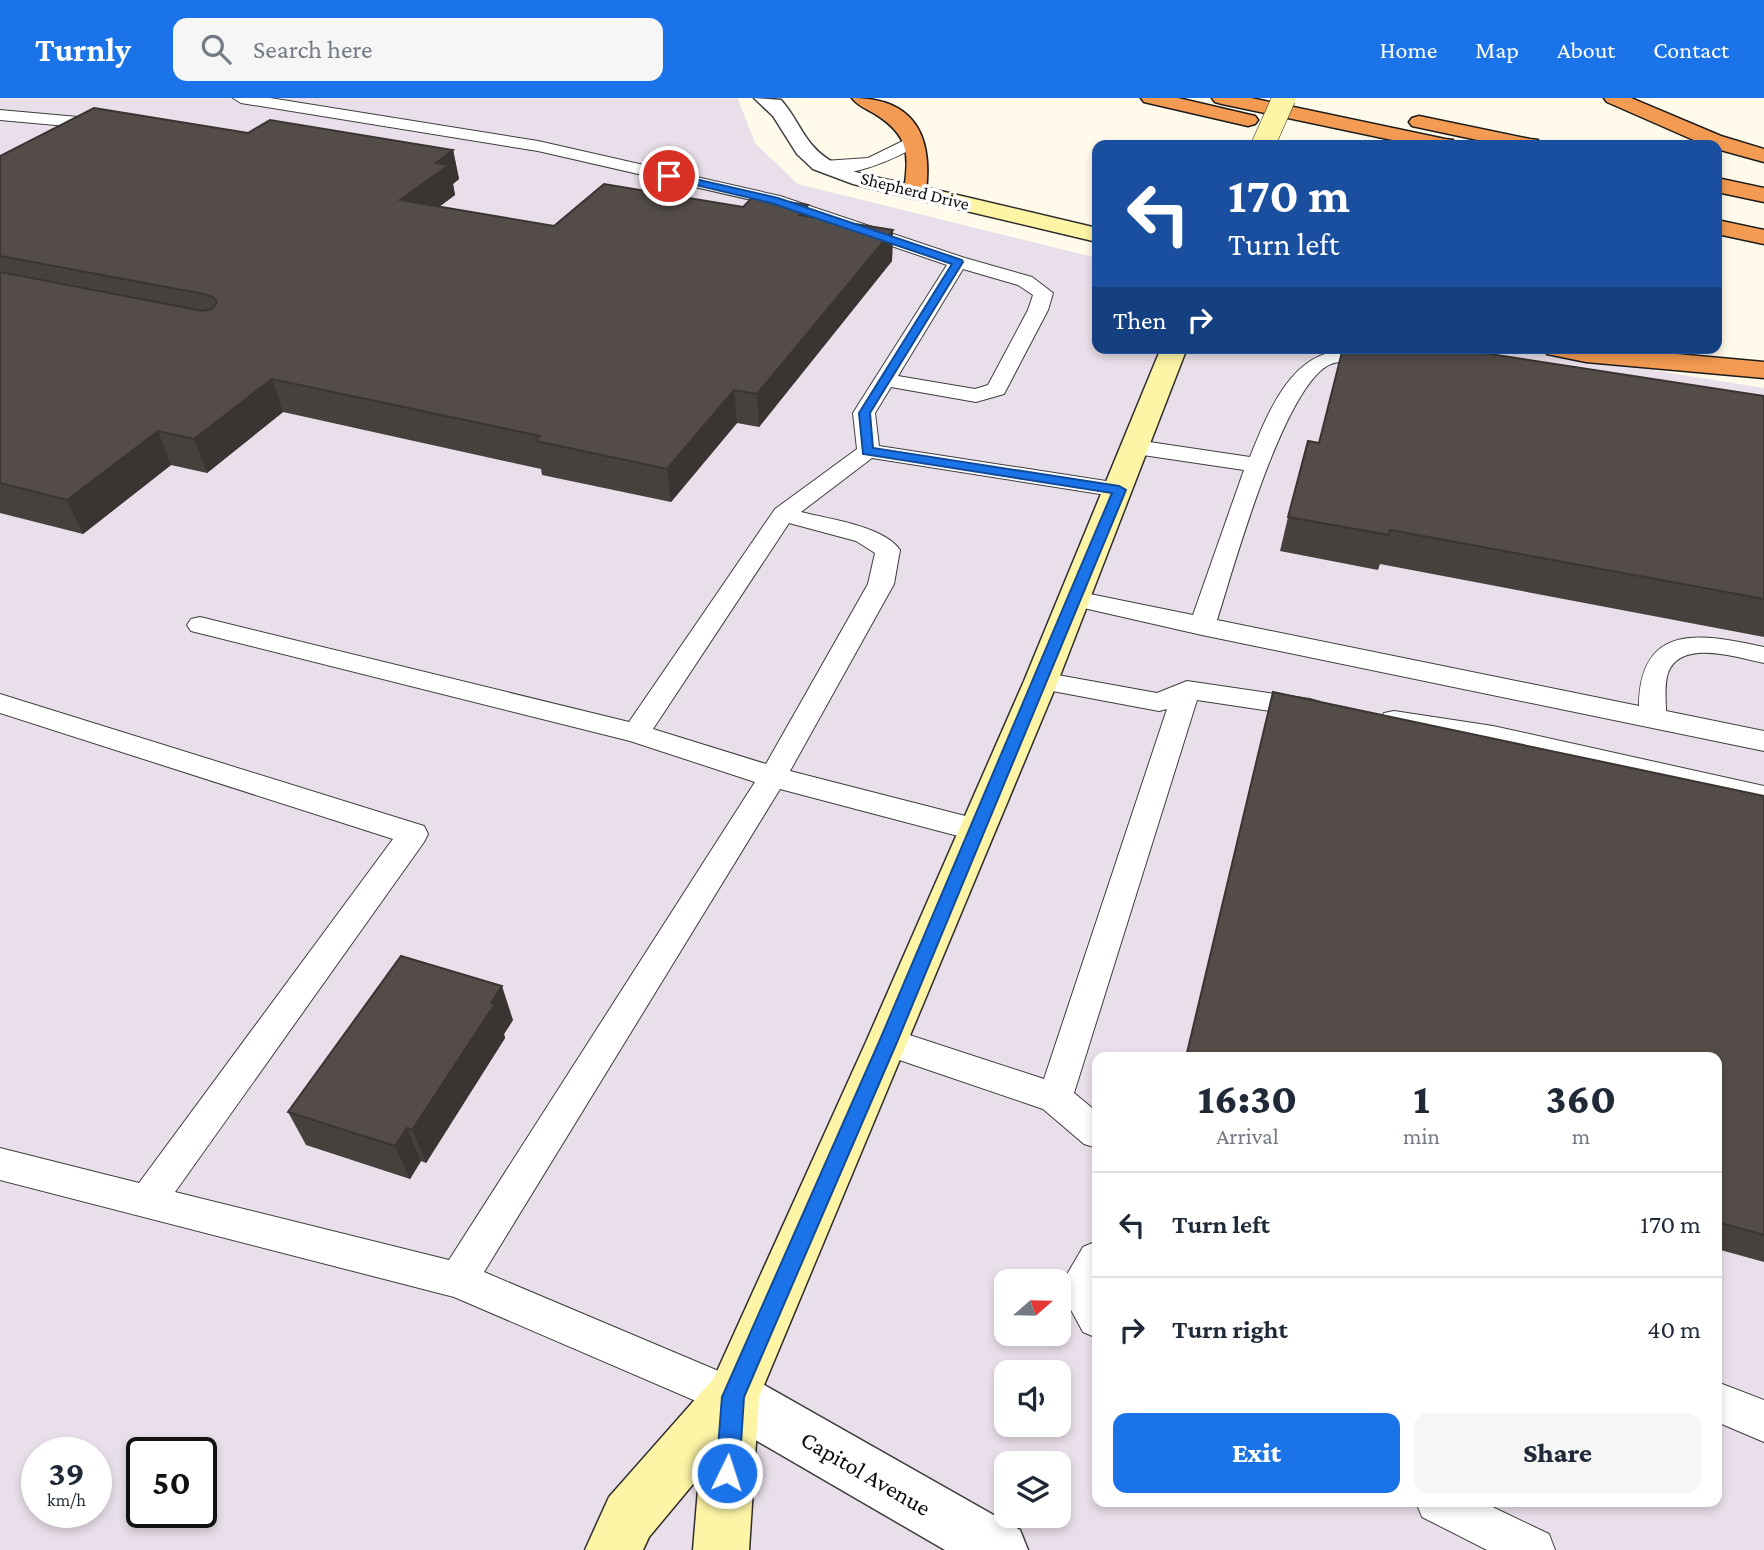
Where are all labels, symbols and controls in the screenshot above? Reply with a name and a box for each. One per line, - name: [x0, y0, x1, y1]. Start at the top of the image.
- search box: [173, 18, 663, 81]
- icon: search: [197, 30, 235, 68]
- text: Turnly: [35, 31, 131, 68]
- text: Search here: [253, 35, 372, 64]
- text: Home: [1380, 36, 1437, 63]
- text: Map: [1475, 36, 1519, 63]
- text: About: [1557, 36, 1615, 63]
- text: Contact: [1653, 36, 1729, 63]
- pin: [639, 146, 699, 206]
- icon: arrive: [650, 157, 688, 195]
- street label: Shepherd Drive: [859, 168, 971, 214]
- icon: left: [1113, 168, 1204, 259]
- text: 170 m: [1228, 168, 1350, 223]
- text: Turn left: [1228, 226, 1339, 262]
- icon: right: [1181, 301, 1219, 339]
- text: Then: [1113, 306, 1167, 335]
- text: 16:30: [1198, 1075, 1297, 1122]
- text: 1: [1413, 1075, 1430, 1122]
- text: 360: [1546, 1075, 1616, 1122]
- text: Arrival: [1216, 1123, 1279, 1149]
- text: min: [1403, 1123, 1440, 1149]
- text: m: [1572, 1123, 1590, 1149]
- icon: left: [1113, 1206, 1151, 1244]
- text: Turn left: [1172, 1210, 1270, 1239]
- text: 170 m: [1640, 1210, 1701, 1239]
- north arrow: [994, 1269, 1071, 1346]
- map controls: [994, 1269, 1071, 1528]
- icon: right: [1113, 1311, 1151, 1349]
- text: Turn right: [1172, 1315, 1288, 1344]
- text: 40 m: [1647, 1315, 1701, 1344]
- button: sound: [994, 1360, 1071, 1437]
- button: Exit: [1113, 1413, 1400, 1493]
- button: Share: [1414, 1413, 1701, 1493]
- street label: Capitol Avenue: [796, 1425, 936, 1521]
- position arrow: [690, 1436, 764, 1510]
- speed limit sign: 50: [126, 1437, 217, 1528]
- button: layers: [994, 1451, 1071, 1528]
- text: 39: [48, 1454, 85, 1493]
- text: km/h: [47, 1490, 86, 1510]

